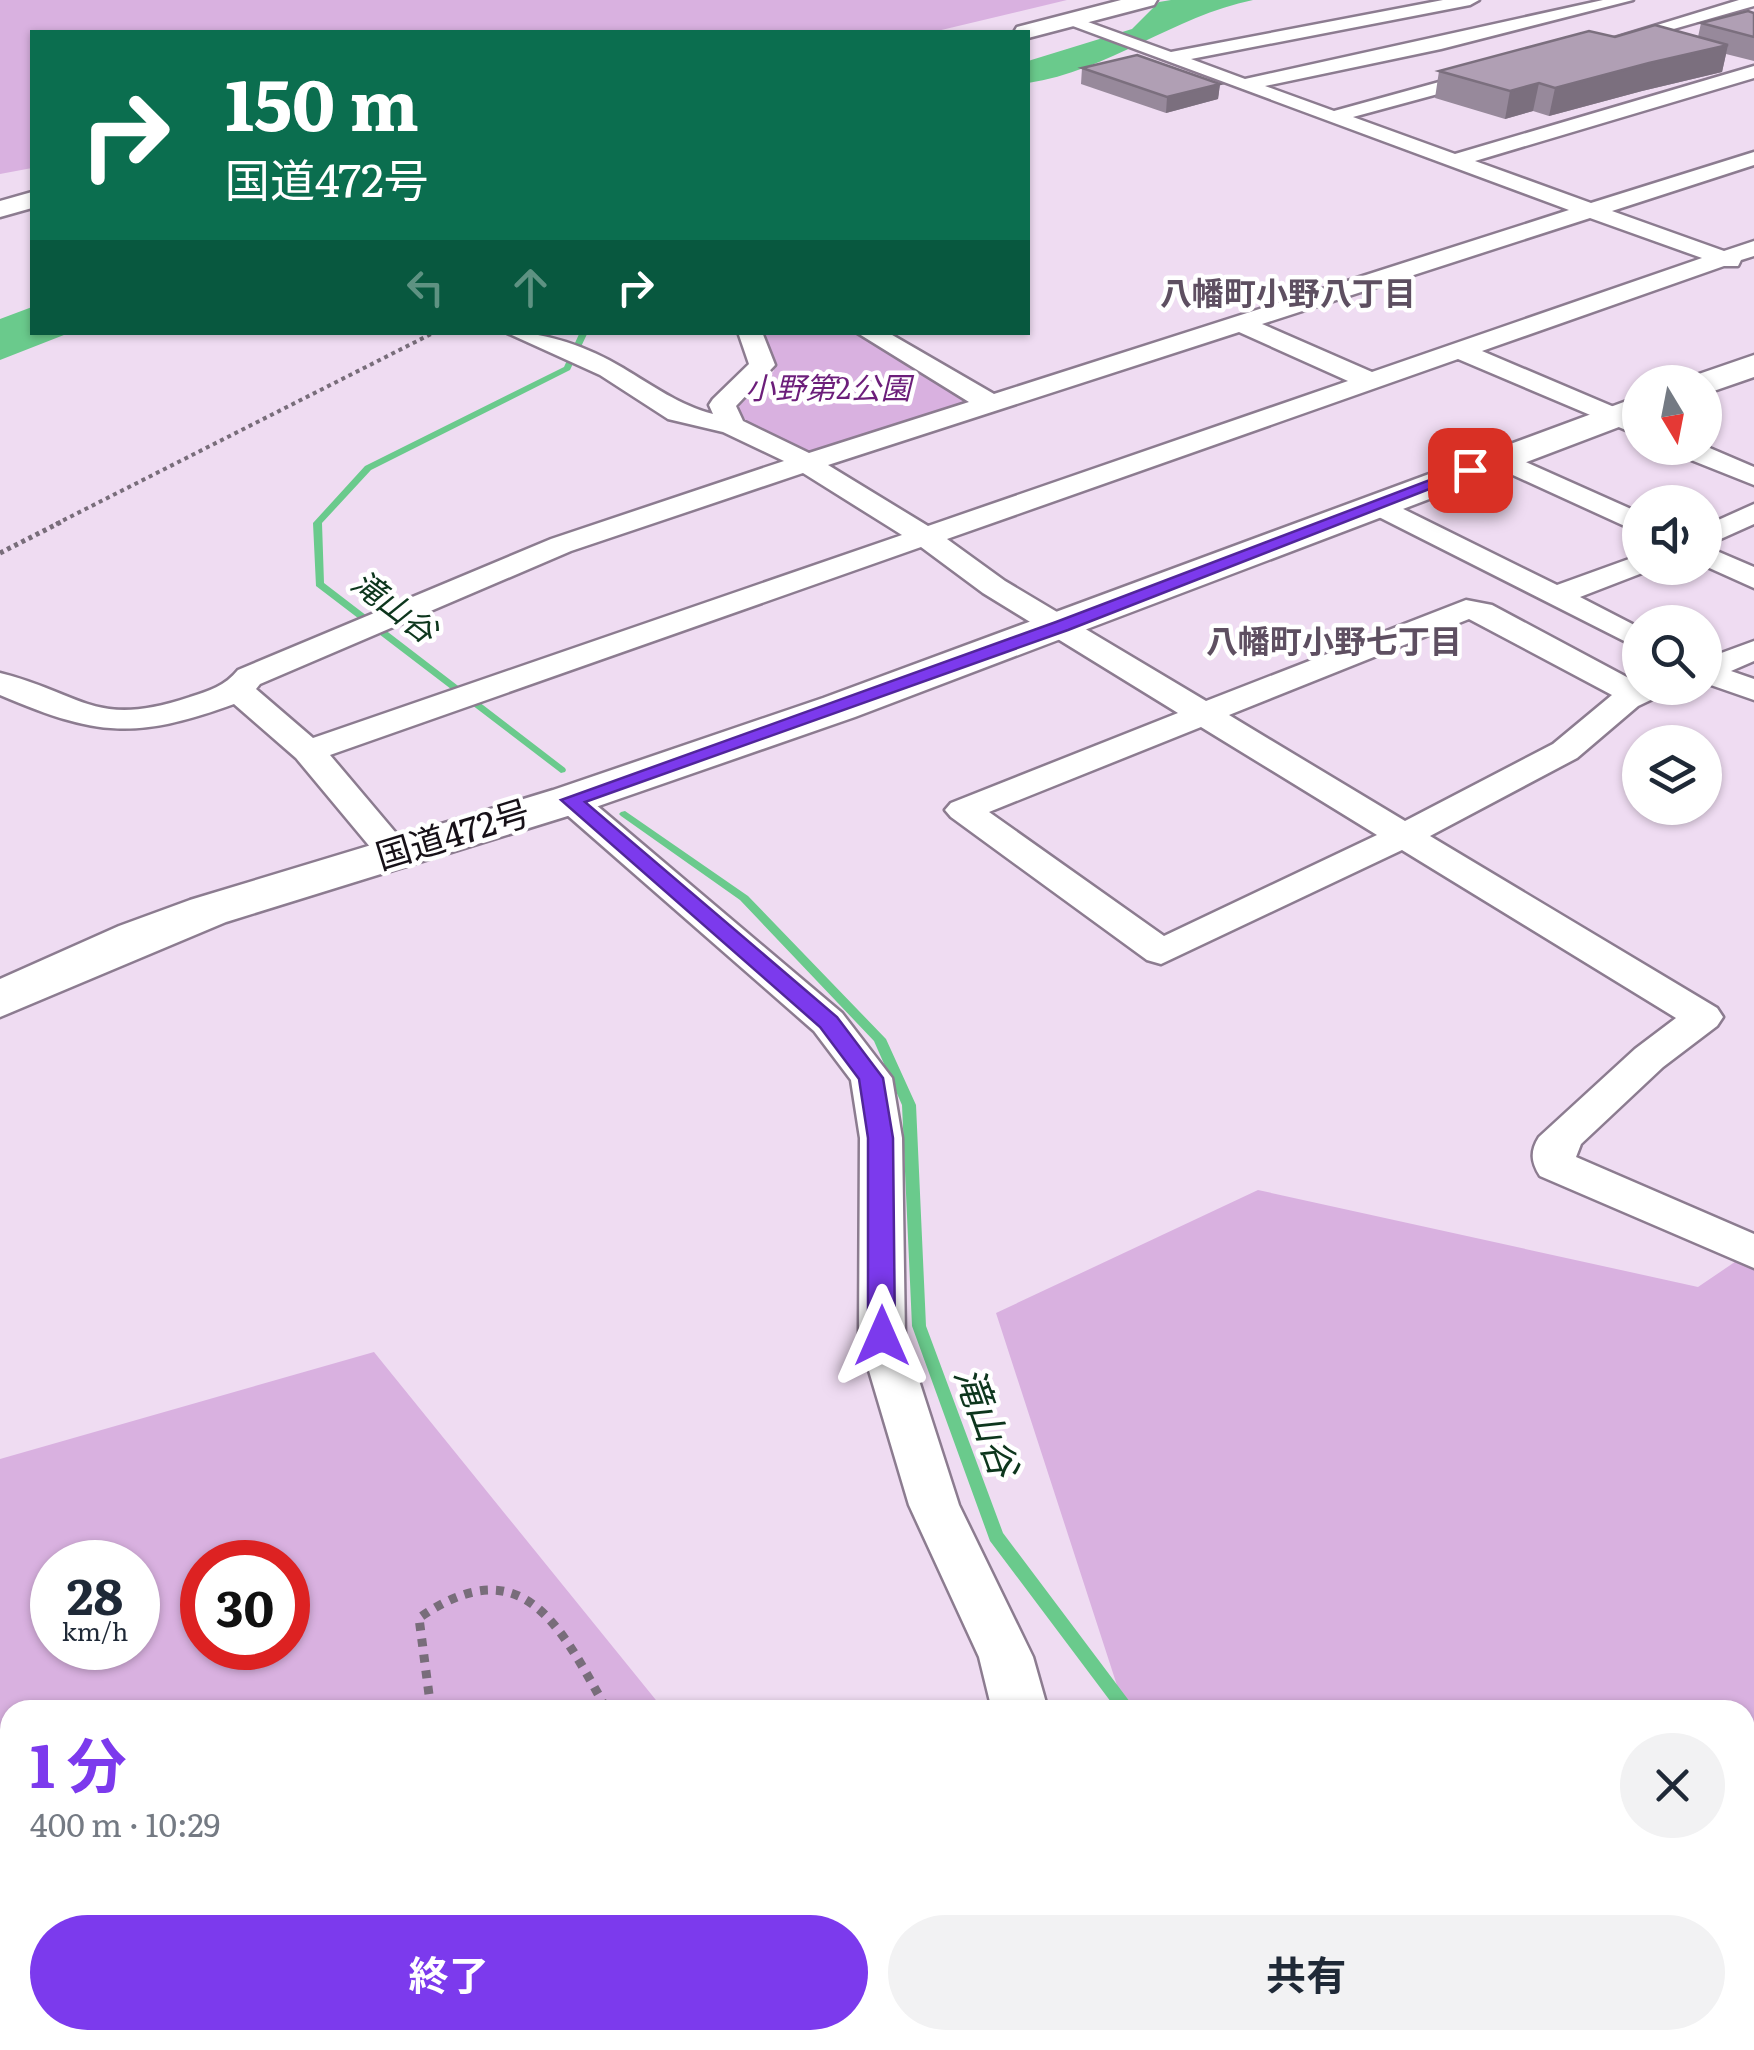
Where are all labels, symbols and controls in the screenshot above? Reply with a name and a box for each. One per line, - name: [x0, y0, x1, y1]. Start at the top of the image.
- text: 150 m: [225, 49, 419, 153]
- icon: right: [60, 70, 190, 200]
- text: 国道472号: [225, 144, 429, 211]
- icon: left: [398, 260, 453, 315]
- icon: ahead: [503, 260, 558, 315]
- icon: right: [608, 260, 663, 315]
- district label: 八幡町小野八丁目: [1160, 267, 1416, 315]
- park label: 小野第2公園: [745, 364, 915, 408]
- north arrow: [1622, 365, 1722, 465]
- map controls: [1622, 365, 1722, 825]
- pin: [1428, 428, 1513, 513]
- icon: arrive: [1443, 443, 1498, 498]
- button: sound: [1622, 485, 1722, 585]
- water label: 滝山谷: [343, 557, 451, 654]
- button: search: [1622, 605, 1722, 705]
- district label: 八幡町小野七丁目: [1206, 615, 1462, 663]
- button: layers: [1622, 725, 1722, 825]
- street label: 国道472号: [369, 784, 536, 880]
- position arrow: [830, 1284, 934, 1388]
- water label: 滝山谷: [943, 1357, 1037, 1487]
- speed limit sign: 30: [180, 1540, 310, 1670]
- text: 28: [67, 1556, 123, 1630]
- text: km/h: [62, 1612, 128, 1649]
- text: 1 分: [30, 1717, 127, 1806]
- button: close: [1620, 1733, 1725, 1838]
- text: 400 m · 10:29: [30, 1799, 220, 1847]
- button: 終了: [30, 1915, 868, 2030]
- button: 共有: [888, 1915, 1725, 2030]

